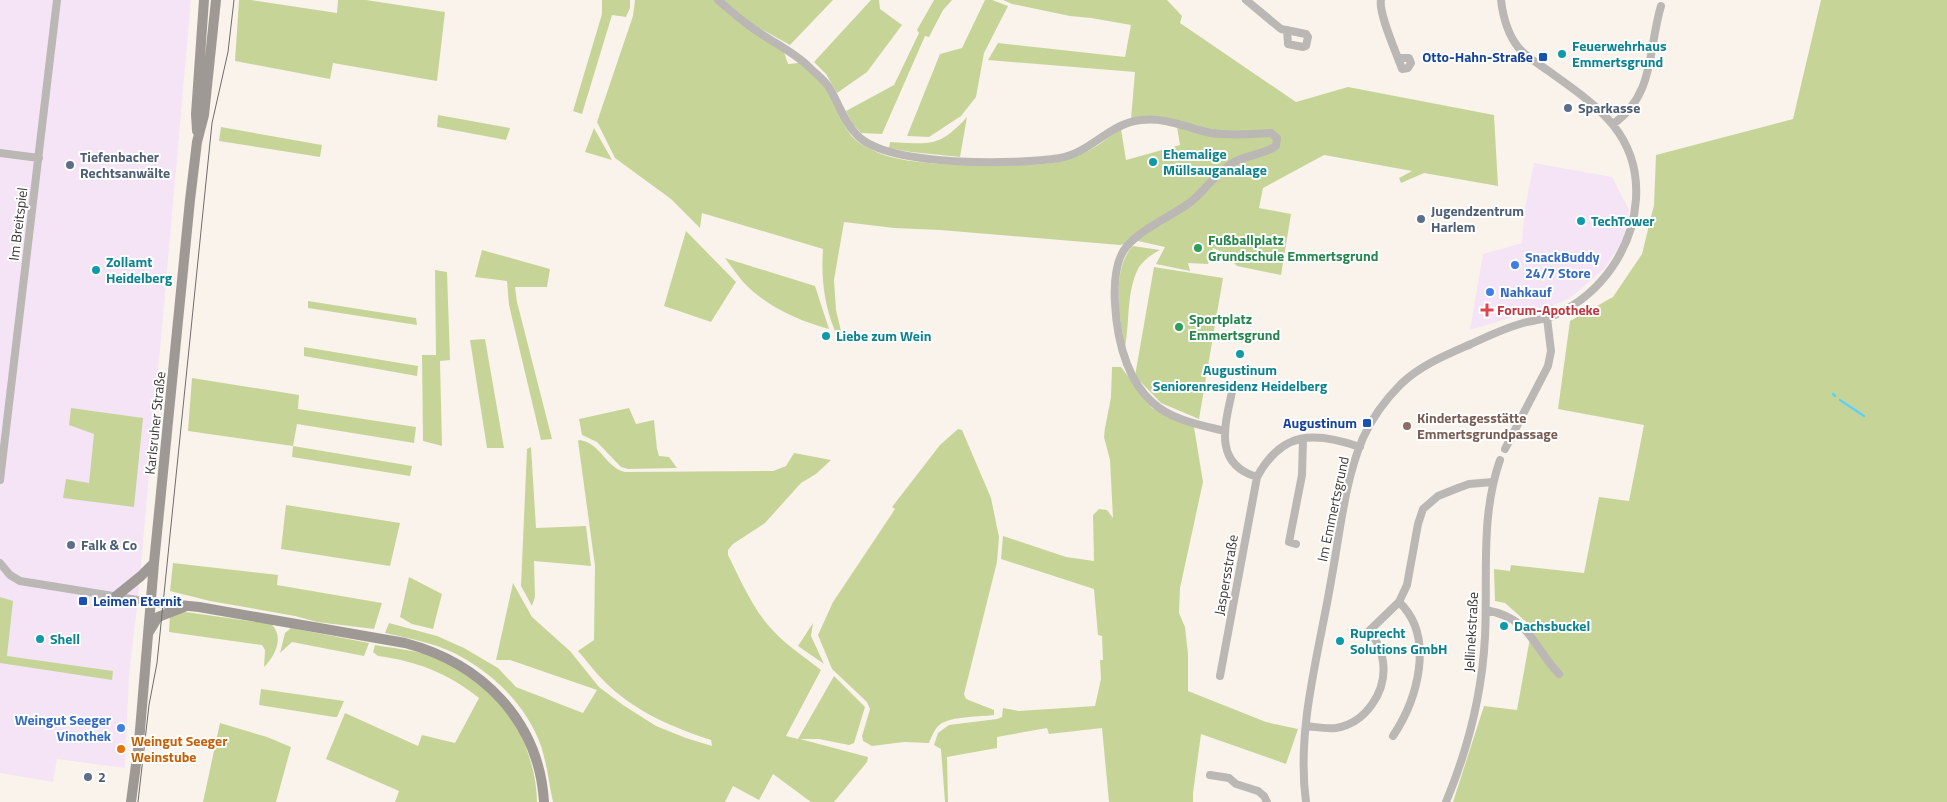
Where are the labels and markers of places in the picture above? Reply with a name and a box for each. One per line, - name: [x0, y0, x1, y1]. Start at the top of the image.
- place label: Feuerwehrhaus Emmertsgrund: [1572, 35, 1667, 72]
- place label: Otto-Hahn-Straße: [1422, 46, 1533, 67]
- marker: Feuerwehrhaus Emmertsgrund: [1556, 48, 1568, 60]
- marker: Otto-Hahn-Straße: [1537, 51, 1549, 63]
- place label: Sparkasse: [1578, 97, 1640, 118]
- marker: Sparkasse: [1562, 102, 1574, 114]
- place label: Ehemalige Müllsauganalage: [1163, 143, 1267, 180]
- place label: Tiefenbacher Rechtsanwälte: [80, 146, 170, 183]
- marker: Ehemalige Müllsauganalage: [1147, 156, 1159, 168]
- marker: Tiefenbacher Rechtsanwälte: [64, 159, 76, 171]
- place label: Jugendzentrum Harlem: [1431, 200, 1524, 237]
- place label: TechTower: [1591, 210, 1655, 231]
- marker: Jugendzentrum Harlem: [1415, 213, 1427, 225]
- marker: TechTower: [1575, 215, 1587, 227]
- place label: Fußballplatz Grundschule Emmertsgrund: [1208, 229, 1378, 266]
- marker: Fußballplatz Grundschule Emmertsgrund: [1192, 242, 1204, 254]
- place label: SnackBuddy 24/7 Store: [1525, 246, 1600, 283]
- place label: Zollamt Heidelberg: [106, 251, 173, 288]
- marker: SnackBuddy 24/7 Store: [1509, 259, 1521, 271]
- marker: Zollamt Heidelberg: [90, 264, 102, 276]
- place label: Nahkauf: [1500, 281, 1552, 302]
- marker: Nahkauf: [1484, 286, 1496, 298]
- place label: Forum-Apotheke: [1497, 299, 1600, 320]
- marker: Forum-Apotheke: [1481, 304, 1493, 316]
- place label: Sportplatz Emmertsgrund: [1189, 308, 1280, 345]
- marker: Sportplatz Emmertsgrund: [1173, 321, 1185, 333]
- place label: Liebe zum Wein: [836, 325, 931, 346]
- marker: Liebe zum Wein: [820, 330, 832, 342]
- marker: Augustinum Seniorenresidenz Heidelberg: [1234, 348, 1246, 360]
- place label: Augustinum Seniorenresidenz Heidelberg: [1153, 359, 1328, 396]
- place label: Kindertagesstätte Emmertsgrundpassage: [1417, 407, 1558, 444]
- place label: Augustinum: [1283, 412, 1357, 433]
- marker: Augustinum: [1361, 417, 1373, 429]
- marker: Kindertagesstätte Emmertsgrundpassage: [1401, 420, 1413, 432]
- place label: Falk & Co: [81, 534, 137, 555]
- marker: Falk & Co: [65, 539, 77, 551]
- place label: Leimen Eternit: [93, 590, 182, 611]
- marker: Leimen Eternit: [77, 595, 89, 607]
- place label: Dachsbuckel: [1514, 615, 1590, 636]
- marker: Dachsbuckel: [1498, 620, 1510, 632]
- place label: Ruprecht Solutions GmbH: [1350, 622, 1448, 659]
- place label: Shell: [50, 628, 80, 649]
- marker: Shell: [34, 633, 46, 645]
- marker: Ruprecht Solutions GmbH: [1334, 635, 1346, 647]
- place label: Weingut Seeger Vinothek: [15, 709, 112, 746]
- marker: Weingut Seeger Vinothek: [115, 722, 127, 734]
- place label: Weingut Seeger Weinstube: [131, 730, 227, 767]
- marker: Weingut Seeger Weinstube: [115, 743, 127, 755]
- place label: 2: [98, 766, 106, 787]
- marker: 2: [82, 771, 94, 783]

